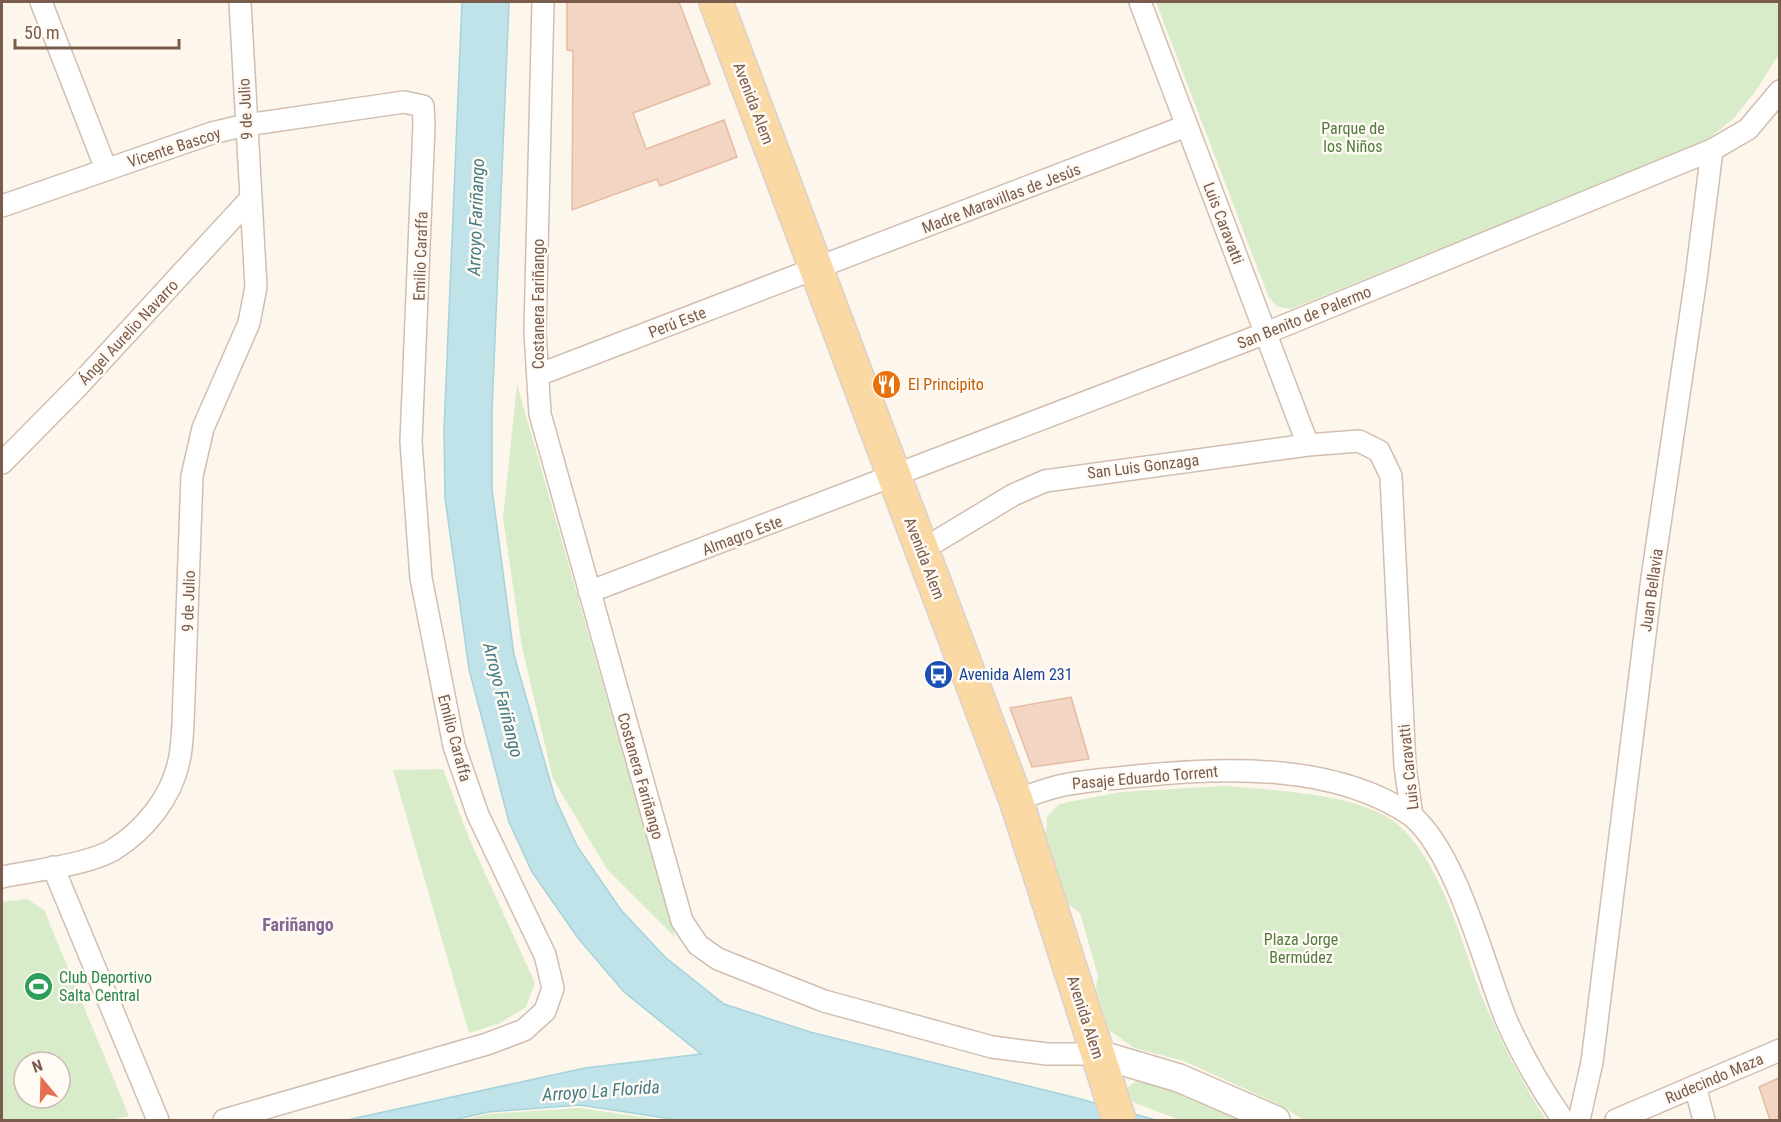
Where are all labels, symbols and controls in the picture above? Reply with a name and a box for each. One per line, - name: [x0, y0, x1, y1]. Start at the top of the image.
- scale bar: [15, 12, 178, 50]
- text: 50 m: [24, 22, 59, 43]
- street label: Avenida Alem: [729, 60, 778, 147]
- street label: 9 de Julio: [234, 78, 257, 140]
- park label: Parque de los Niños: [1321, 119, 1385, 156]
- street label: Vicente Bascoy: [125, 123, 223, 171]
- water label: Arroyo Fariñango: [463, 158, 488, 277]
- street label: Madre Maravillas de Jesús: [919, 159, 1083, 238]
- street label: Luis Caravatti: [1199, 180, 1248, 267]
- street label: Emilio Caraffa: [409, 211, 432, 301]
- street label: Costanera Fariñango: [529, 239, 548, 369]
- street label: Ángel Aurelio Navarro: [75, 276, 182, 389]
- street label: San Benito de Palermo: [1234, 282, 1374, 353]
- street label: Perú Este: [646, 303, 709, 342]
- restaurant icon: El Principito: [871, 368, 903, 400]
- place label: El Principito: [908, 375, 984, 394]
- street label: San Luis Gonzaga: [1086, 450, 1200, 483]
- street label: Almagro Este: [699, 511, 785, 559]
- street label: Avenida Alem: [900, 515, 949, 602]
- street label: Juan Bellavia: [1636, 547, 1667, 633]
- street label: 9 de Julio: [178, 570, 199, 632]
- water label: Arroyo Fariñango: [479, 639, 528, 759]
- bus stop icon: Avenida Alem 231: [922, 658, 954, 690]
- place label: Avenida Alem 231: [959, 665, 1073, 684]
- street label: Emilio Caraffa: [434, 692, 475, 784]
- street label: Costanera Fariñango: [613, 711, 668, 842]
- street label: Luis Caravatti: [1395, 723, 1422, 811]
- street label: Pasaje Eduardo Torrent: [1071, 762, 1219, 793]
- district label: Fariñango: [262, 914, 334, 935]
- park label: Plaza Jorge Bermúdez: [1264, 930, 1338, 967]
- place label: Club Deportivo Salta Central: [59, 968, 152, 1005]
- sports icon: Club Deportivo Salta Central: [22, 970, 54, 1002]
- street label: Avenida Alem: [1063, 973, 1108, 1061]
- street label: Rudecindo Maza: [1662, 1049, 1766, 1108]
- north arrow: [12, 1050, 72, 1110]
- text: N: [30, 1056, 45, 1077]
- water label: Arroyo La Florida: [541, 1076, 660, 1105]

